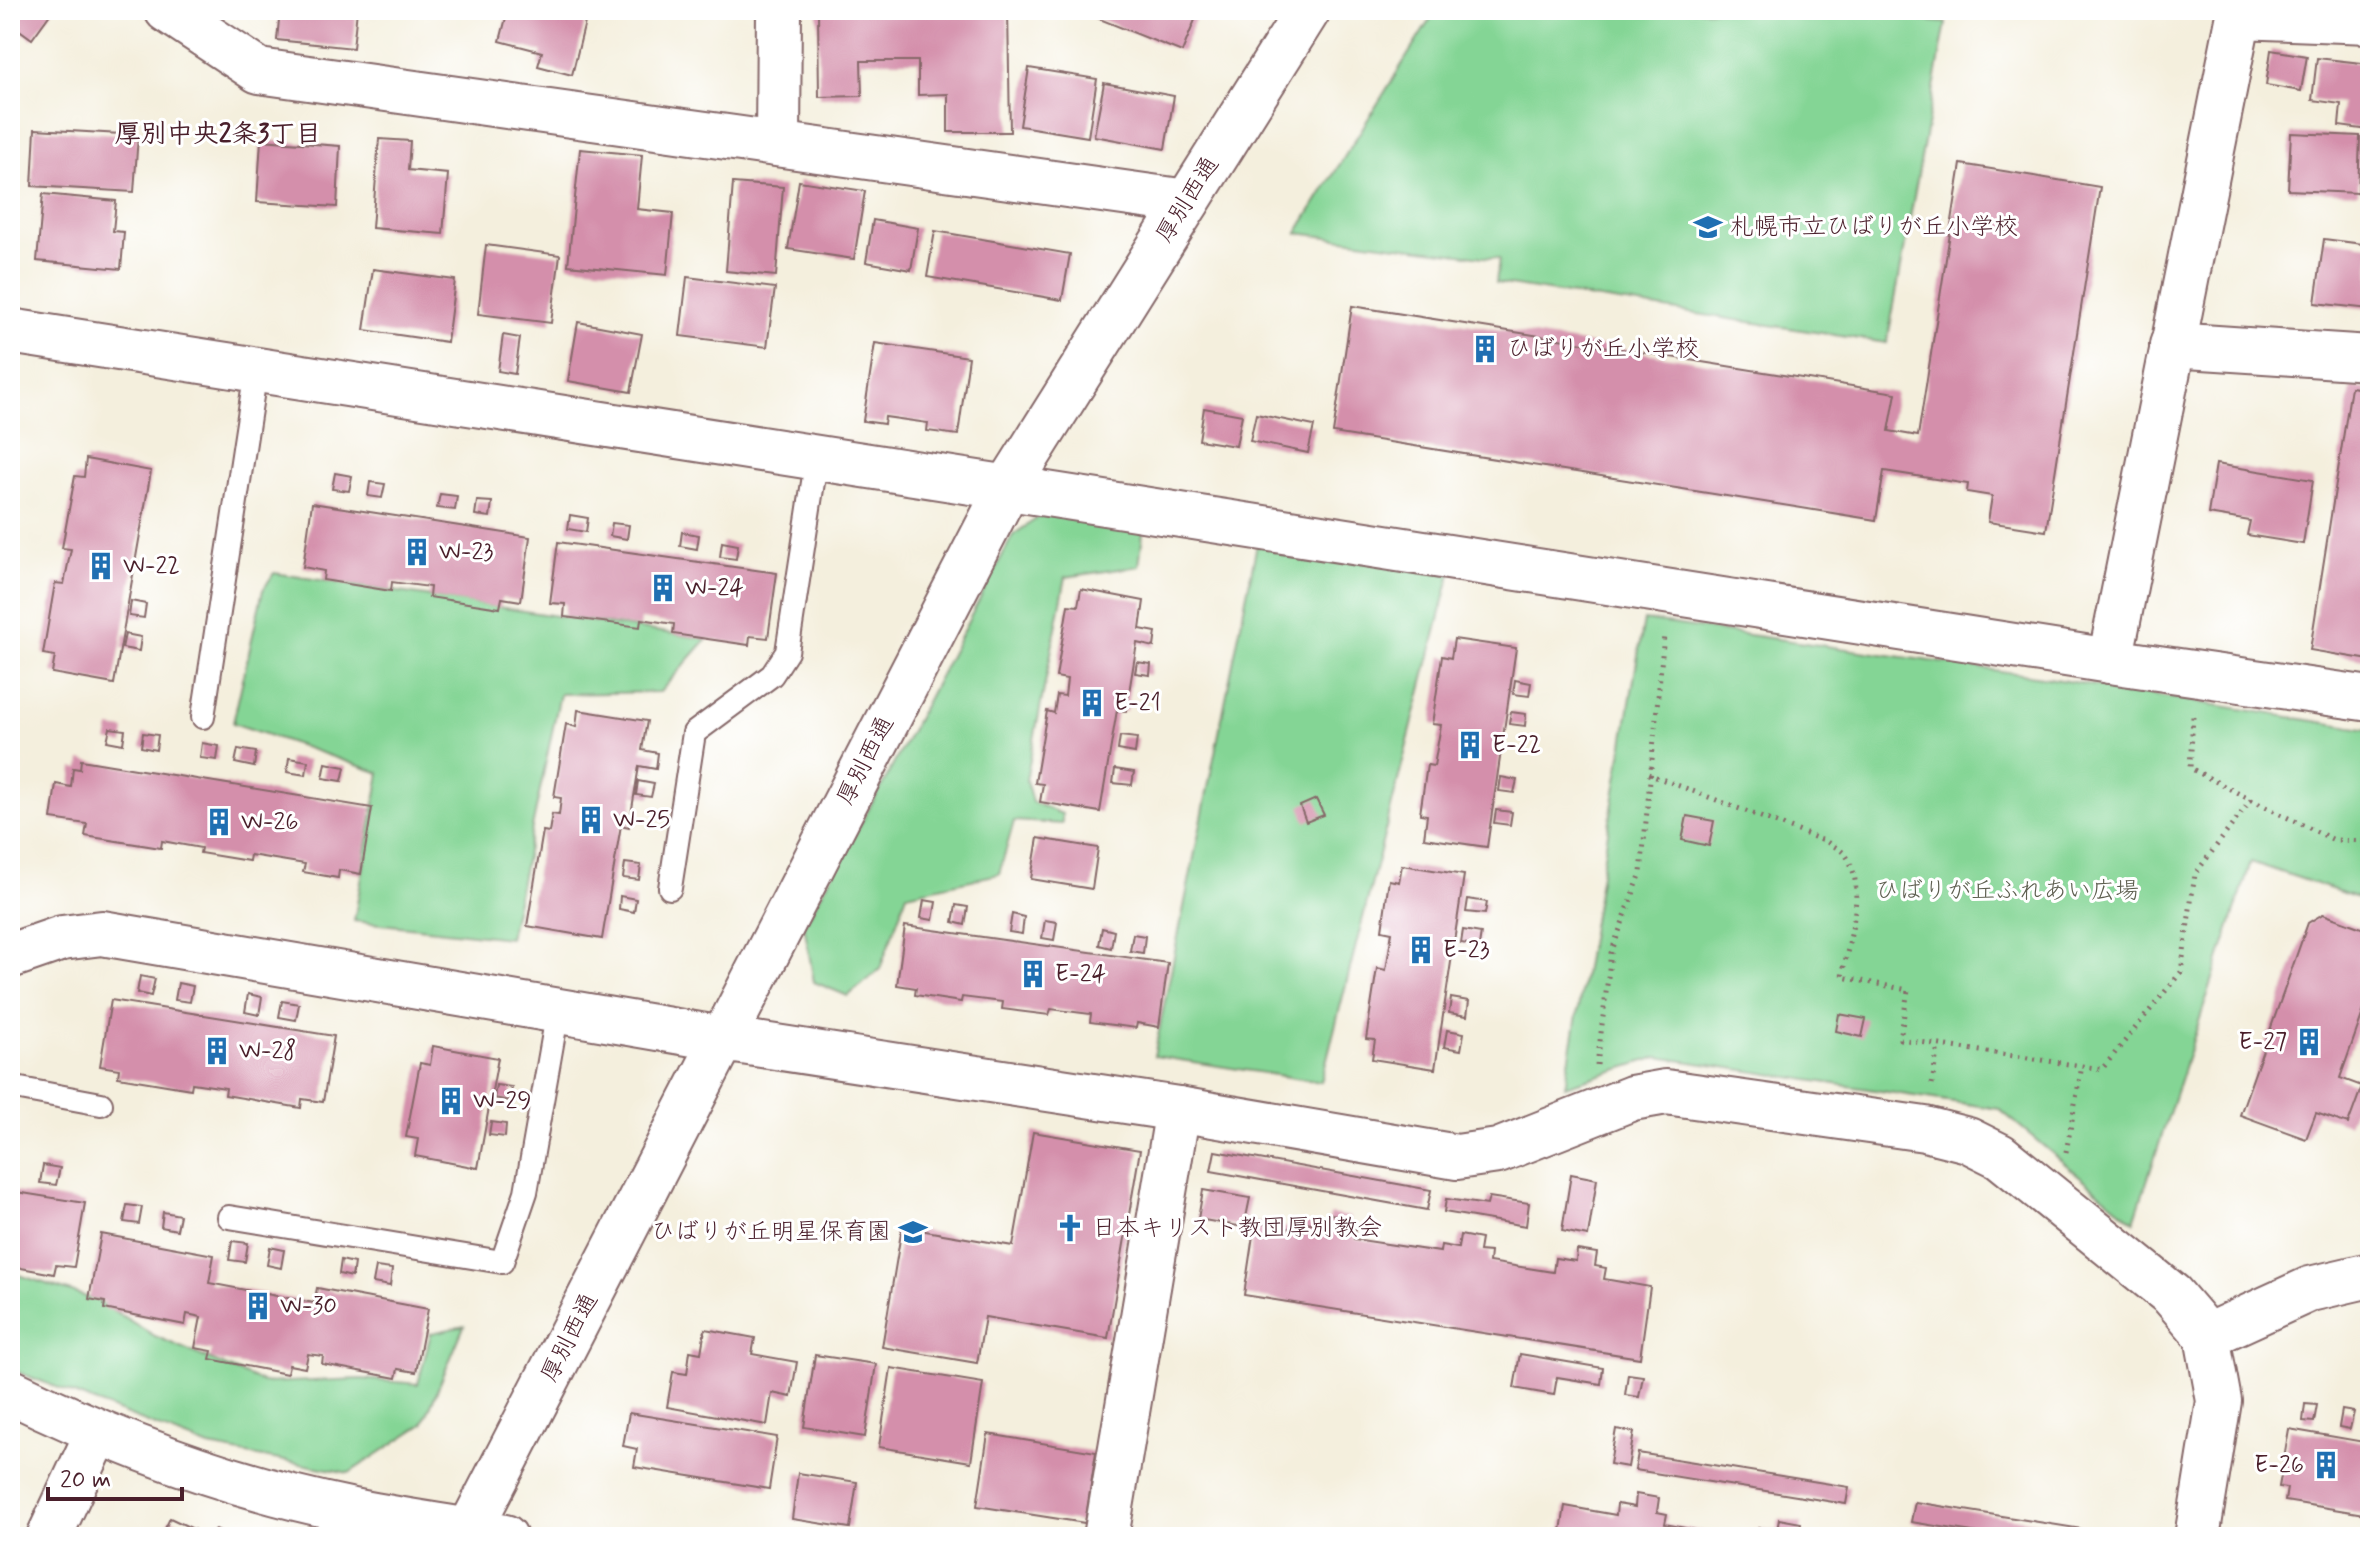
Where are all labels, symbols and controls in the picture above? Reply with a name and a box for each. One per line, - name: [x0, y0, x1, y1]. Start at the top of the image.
- district label: 厚別中央2条3丁目: [115, 118, 321, 152]
- street label: 厚別西通: [1149, 151, 1227, 249]
- school or university icon: 札幌市立ひばりが丘小学校: [1693, 212, 1723, 242]
- place label: 札幌市立ひばりが丘小学校: [1730, 212, 2018, 243]
- building icon: ひばりが丘小学校: [1470, 334, 1500, 364]
- place label: ひばりが丘小学校: [1507, 334, 1699, 365]
- building icon: W-23: [402, 537, 432, 567]
- place label: W-23: [439, 537, 493, 568]
- building icon: W-22: [86, 551, 116, 581]
- place label: W-22: [123, 551, 180, 582]
- building icon: W-24: [648, 573, 678, 603]
- place label: W-24: [685, 573, 744, 604]
- building icon: E-21: [1077, 688, 1107, 718]
- place label: E-21: [1114, 688, 1161, 719]
- street label: 厚別西通: [830, 711, 902, 811]
- building icon: E-22: [1455, 730, 1485, 760]
- place label: E-22: [1492, 730, 1541, 761]
- building icon: W-25: [576, 805, 606, 835]
- place label: W-25: [613, 805, 670, 836]
- building icon: W-26: [204, 807, 234, 837]
- place label: W-26: [241, 807, 299, 838]
- park label: ひばりが丘ふれあい広場: [1875, 876, 2139, 907]
- building icon: E-23: [1406, 935, 1436, 965]
- place label: E-23: [1443, 935, 1490, 966]
- building icon: E-24: [1018, 959, 1048, 989]
- place label: E-24: [1055, 959, 1106, 990]
- place label: E-27: [2238, 1027, 2287, 1058]
- building icon: E-27: [2294, 1027, 2324, 1057]
- building icon: W-28: [202, 1036, 232, 1066]
- place label: W-28: [239, 1036, 296, 1067]
- building icon: W-29: [436, 1086, 466, 1116]
- place label: W-29: [473, 1086, 532, 1117]
- church icon: 日本キリスト教団厚別教会: [1055, 1213, 1085, 1243]
- place label: 日本キリスト教団厚別教会: [1092, 1213, 1382, 1244]
- place label: ひばりが丘明星保育園: [651, 1217, 891, 1248]
- school or university icon: ひばりが丘明星保育園: [898, 1217, 928, 1247]
- street label: 厚別西通: [534, 1288, 606, 1388]
- building icon: W-30: [243, 1291, 273, 1321]
- place label: W-30: [280, 1291, 337, 1322]
- place label: E-26: [2254, 1450, 2304, 1481]
- building icon: E-26: [2311, 1450, 2341, 1480]
- scale bar: [48, 1451, 182, 1501]
- text: 20 m: [60, 1465, 111, 1496]

